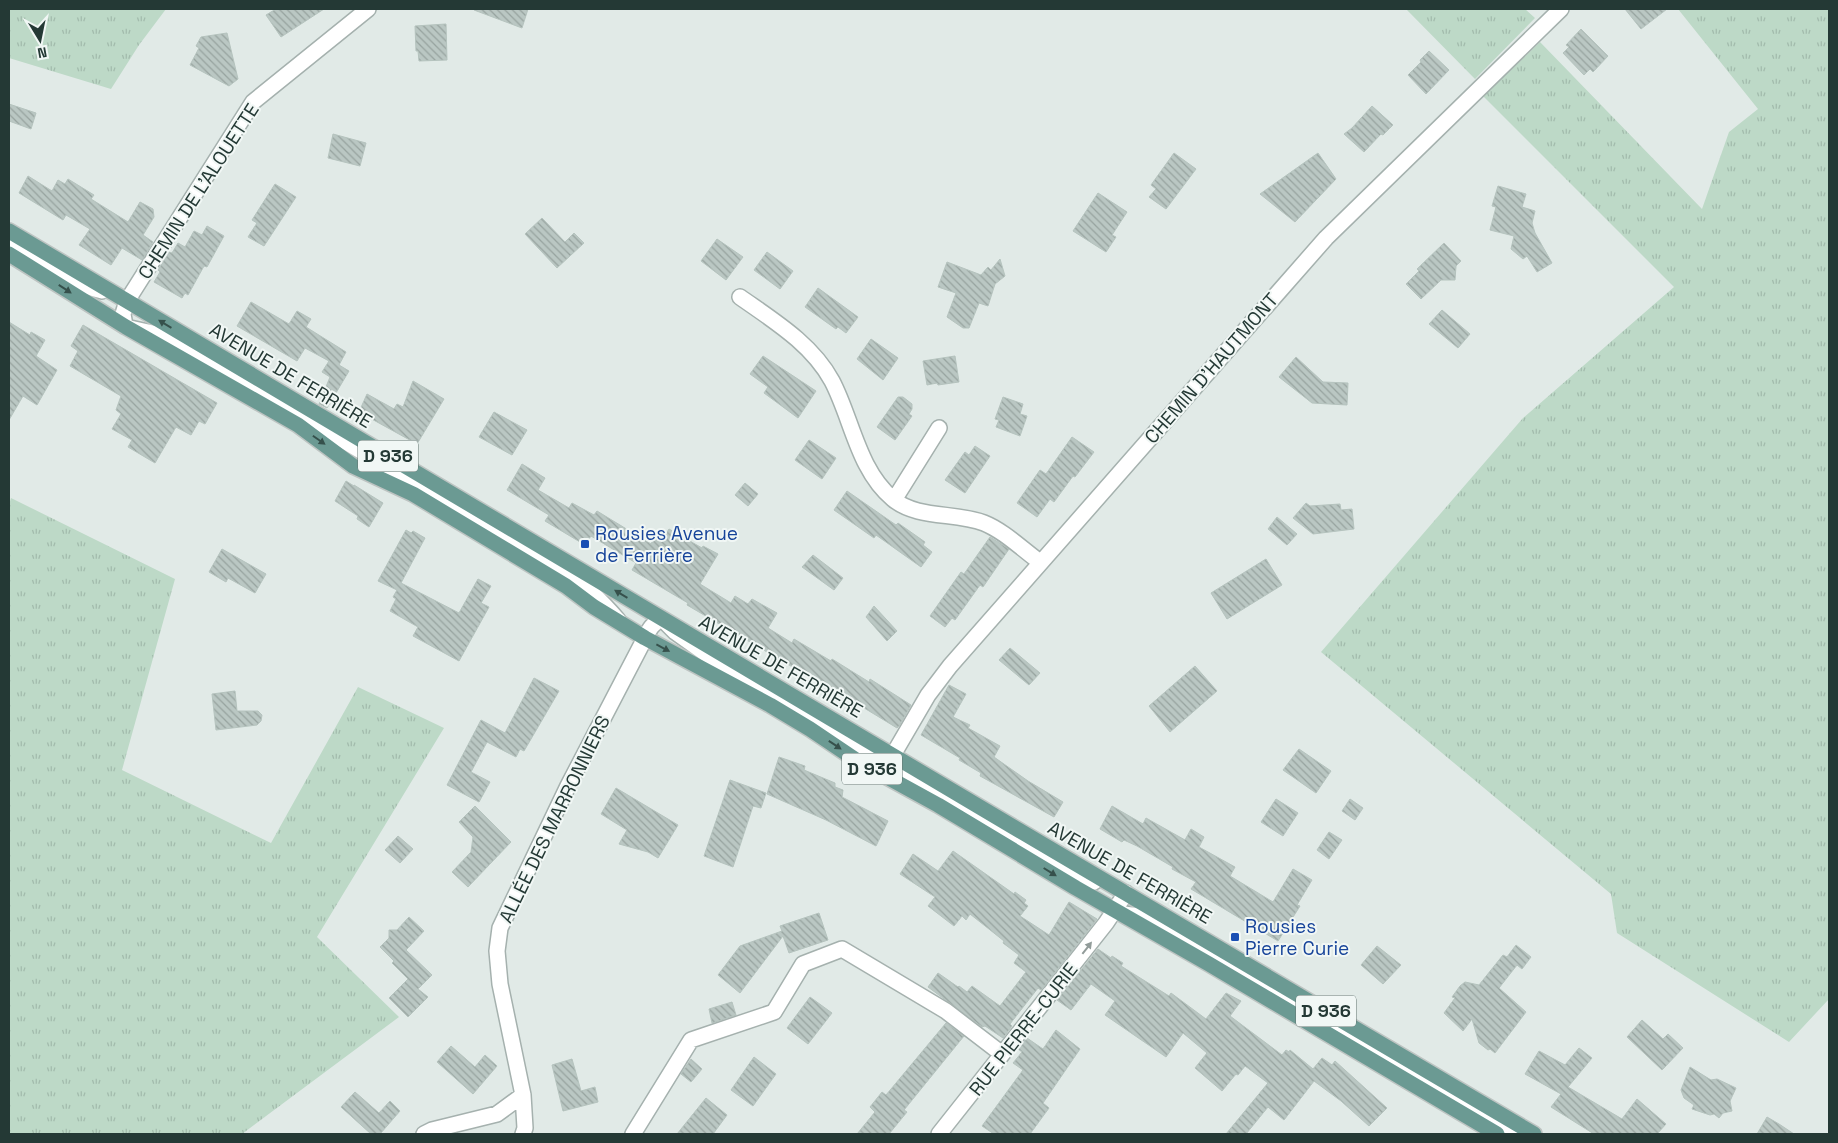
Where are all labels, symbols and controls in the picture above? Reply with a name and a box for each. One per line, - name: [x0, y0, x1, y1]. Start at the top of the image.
- north arrow: [15, 15, 65, 65]
- text: N: [36, 43, 48, 62]
- street label: CHEMIN DE L'ALOUETTE: [132, 99, 265, 284]
- one-way arrow: [58, 284, 72, 294]
- street label: CHEMIN D'HAUTMONT: [1139, 288, 1284, 449]
- street label: AVENUE DE FERRIÈRE: [205, 317, 377, 434]
- one-way arrow: [158, 319, 171, 328]
- one-way arrow: [312, 435, 326, 445]
- road number: D 936: [358, 441, 418, 472]
- place label: Rousies Avenue de Ferrière: [595, 521, 738, 568]
- marker: Rousies Avenue de Ferrière: [579, 538, 591, 550]
- one-way arrow: [614, 590, 627, 599]
- street label: AVENUE DE FERRIÈRE: [694, 609, 867, 724]
- one-way arrow: [656, 644, 670, 652]
- street label: ALLÉE DES MARRONNIERS: [493, 711, 616, 927]
- one-way arrow: [828, 740, 841, 750]
- road number: D 936: [842, 754, 902, 784]
- street label: AVENUE DE FERRIÈRE: [1043, 815, 1216, 930]
- one-way arrow: [1043, 868, 1056, 877]
- place label: Rousies Pierre Curie: [1245, 914, 1349, 961]
- marker: Rousies Pierre Curie: [1229, 931, 1241, 943]
- one-way arrow: [1081, 941, 1092, 954]
- street label: RUE PIERRE-CURIE: [964, 958, 1083, 1101]
- road number: D 936: [1296, 996, 1356, 1026]

